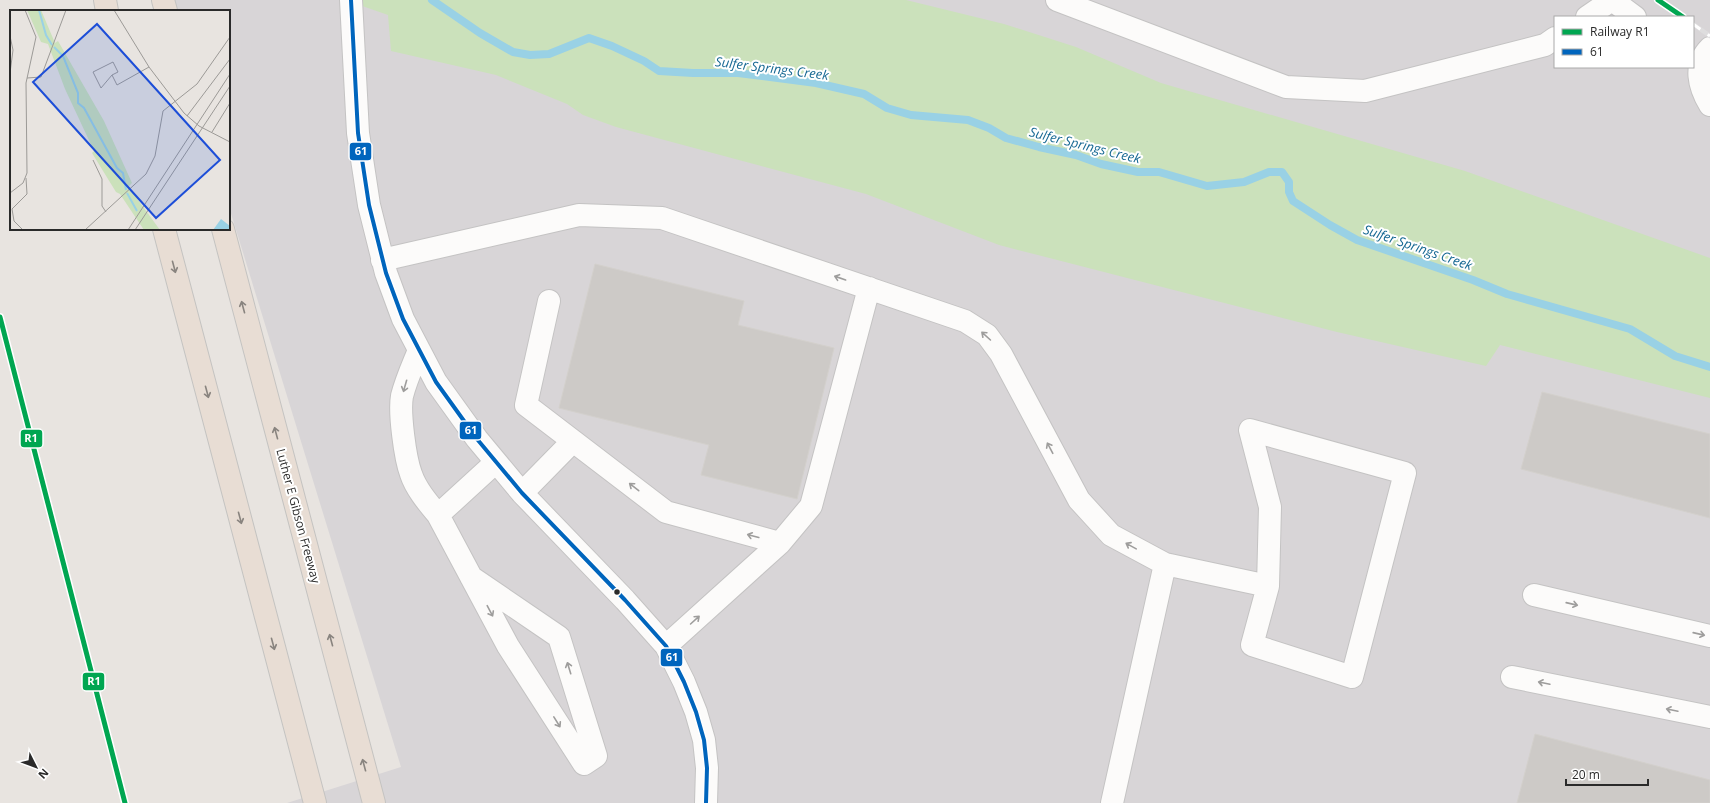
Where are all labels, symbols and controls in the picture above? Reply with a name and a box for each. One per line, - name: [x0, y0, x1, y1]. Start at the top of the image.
- inset map: [10, 10, 230, 230]
- legend: [1554, 16, 1694, 68]
- text: Railway R1: [1590, 23, 1650, 40]
- text: 61: [1590, 43, 1604, 60]
- water label: Sulfer Springs Creek: [714, 52, 830, 84]
- water label: Sulfer Springs Creek: [1027, 122, 1143, 168]
- line badge: 61: [349, 142, 372, 161]
- text: 61: [355, 143, 367, 158]
- water label: Sulfer Springs Creek: [1361, 220, 1475, 274]
- one-way arrow: [171, 260, 179, 273]
- one-way arrow: [833, 274, 846, 281]
- one-way arrow: [239, 301, 246, 314]
- one-way arrow: [981, 331, 991, 340]
- one-way arrow: [401, 380, 408, 393]
- one-way arrow: [204, 386, 211, 399]
- line badge: 61: [459, 421, 482, 440]
- text: 61: [465, 422, 477, 437]
- one-way arrow: [272, 427, 279, 440]
- line badge: R1: [20, 429, 43, 448]
- text: R1: [24, 430, 38, 445]
- one-way arrow: [1046, 442, 1054, 454]
- street label: Luther E Gibson Freeway: [272, 447, 325, 586]
- one-way arrow: [629, 483, 640, 492]
- one-way arrow: [237, 511, 244, 524]
- one-way arrow: [746, 531, 759, 539]
- one-way arrow: [1125, 541, 1137, 549]
- unlabelled marker: [612, 587, 622, 597]
- one-way arrow: [1565, 601, 1578, 609]
- one-way arrow: [486, 605, 494, 617]
- one-way arrow: [690, 616, 700, 625]
- one-way arrow: [1692, 630, 1705, 638]
- one-way arrow: [327, 633, 334, 646]
- one-way arrow: [270, 637, 277, 650]
- line badge: 61: [660, 648, 683, 667]
- text: 61: [666, 649, 678, 664]
- one-way arrow: [565, 661, 572, 674]
- line badge: R1: [82, 672, 105, 691]
- text: R1: [87, 673, 101, 688]
- one-way arrow: [1538, 679, 1551, 687]
- one-way arrow: [1666, 705, 1679, 713]
- one-way arrow: [553, 716, 561, 727]
- north arrow: [16, 747, 56, 787]
- one-way arrow: [360, 759, 367, 772]
- scale bar: [1566, 761, 1648, 787]
- text: N: [35, 766, 52, 782]
- text: 20 m: [1572, 766, 1600, 783]

